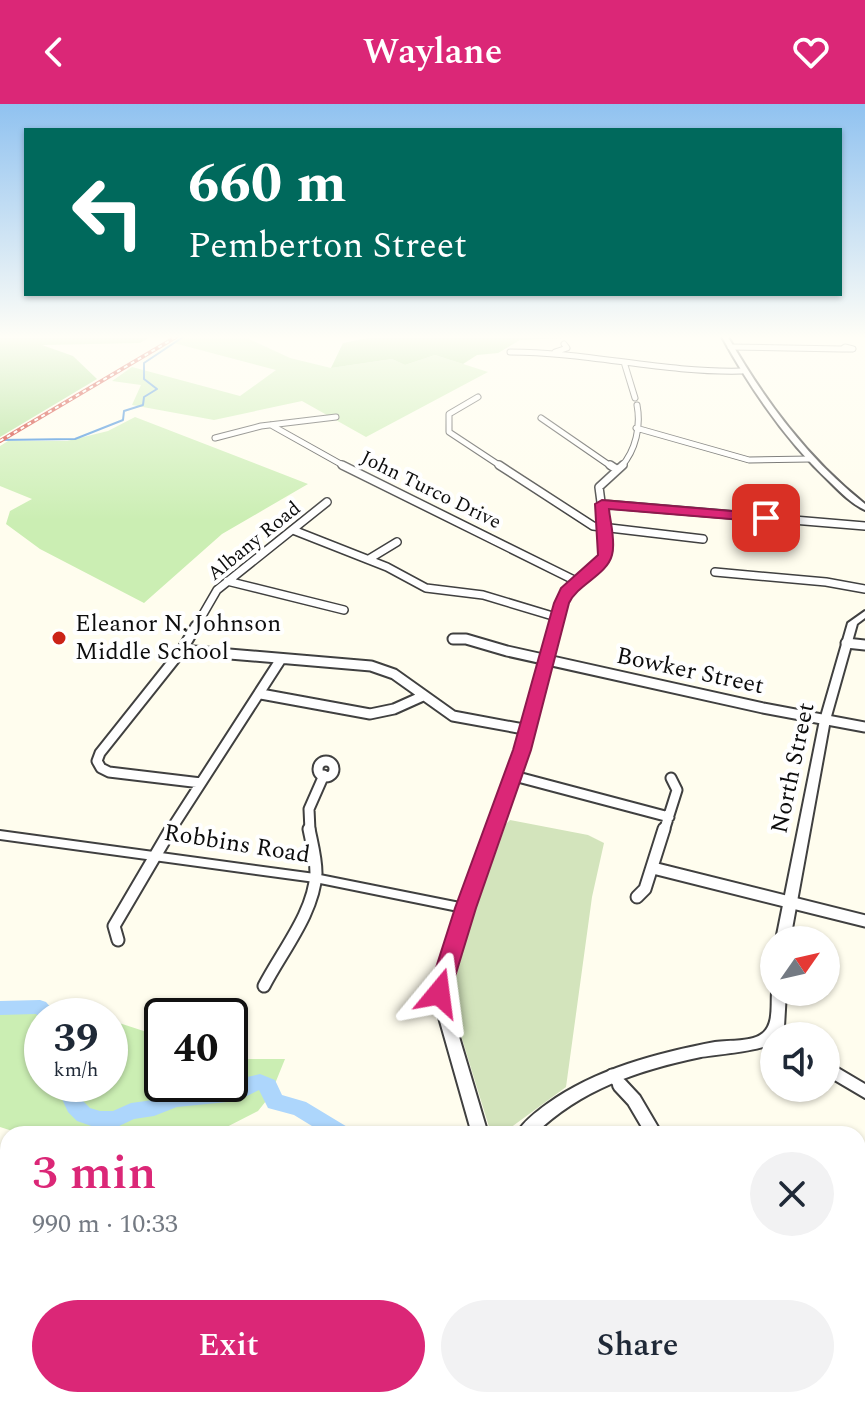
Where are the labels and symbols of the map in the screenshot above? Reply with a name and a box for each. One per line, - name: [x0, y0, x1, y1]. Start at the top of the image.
- street label: John Turco Drive: [356, 443, 506, 537]
- pin: [732, 484, 800, 552]
- street label: Albany Road: [201, 494, 307, 588]
- place label: Eleanor N. Johnson Middle School: [75, 606, 281, 670]
- marker: Eleanor N. Johnson Middle School: [50, 629, 68, 647]
- street label: Bowker Street: [613, 638, 767, 704]
- street label: North Street: [762, 699, 824, 837]
- street label: Robbins Road: [161, 815, 313, 873]
- north arrow: [760, 926, 840, 1006]
- position arrow: [397, 951, 481, 1035]
- speed limit sign: 40: [144, 998, 248, 1102]

